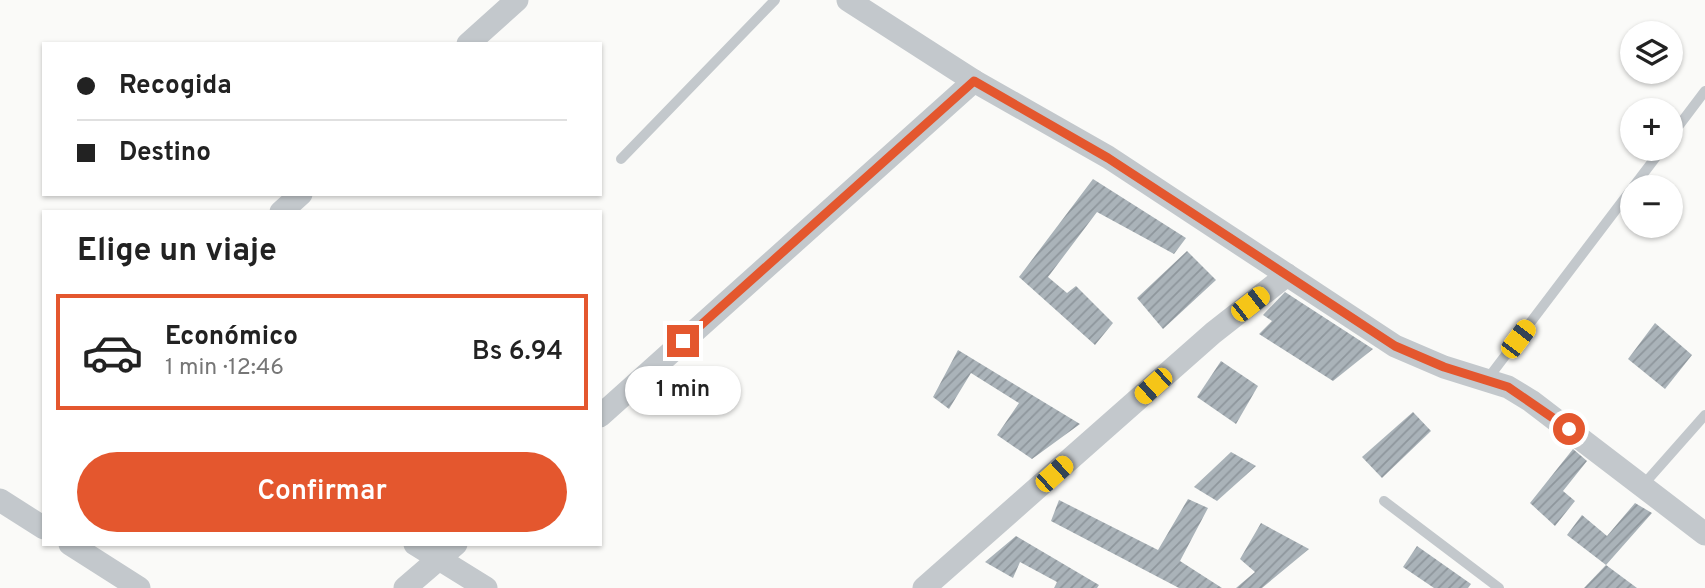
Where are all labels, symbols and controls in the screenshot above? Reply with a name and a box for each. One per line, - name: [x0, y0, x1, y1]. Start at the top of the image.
- map controls: [1620, 21, 1683, 238]
- button: layers: [1620, 21, 1683, 84]
- text: Recogida: [119, 70, 232, 103]
- button: +: [1620, 98, 1683, 161]
- text: Destino: [119, 137, 211, 170]
- button: −: [1620, 175, 1683, 238]
- text: Elige un viaje: [77, 232, 277, 272]
- car: [1227, 283, 1274, 325]
- car: [1497, 316, 1540, 362]
- icon: car: [81, 321, 144, 384]
- text: Económico: [165, 321, 298, 354]
- route end: [667, 325, 699, 357]
- text: Bs 6.94: [472, 336, 563, 369]
- text: 1 min · 12:46: [165, 354, 284, 383]
- car: [1131, 364, 1176, 408]
- callout: 1 min: [625, 366, 741, 414]
- text: 1 min: [656, 376, 710, 405]
- route start: [1553, 413, 1585, 445]
- button: Confirmar: [77, 452, 567, 532]
- car: [1032, 452, 1077, 496]

